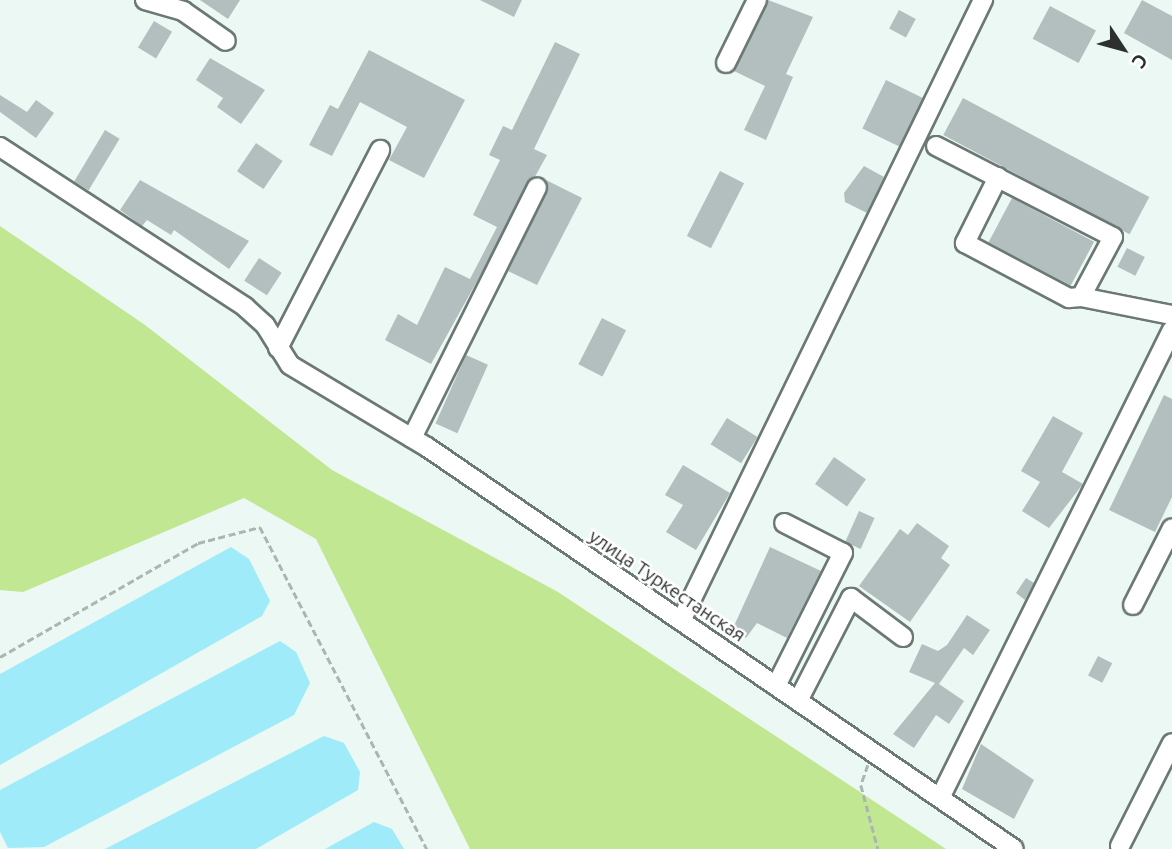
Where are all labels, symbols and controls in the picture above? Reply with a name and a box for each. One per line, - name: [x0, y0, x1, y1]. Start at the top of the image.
- north arrow: [1088, 14, 1158, 84]
- text: С: [1128, 50, 1152, 73]
- street label: улица Туркестанская: [584, 525, 750, 647]

